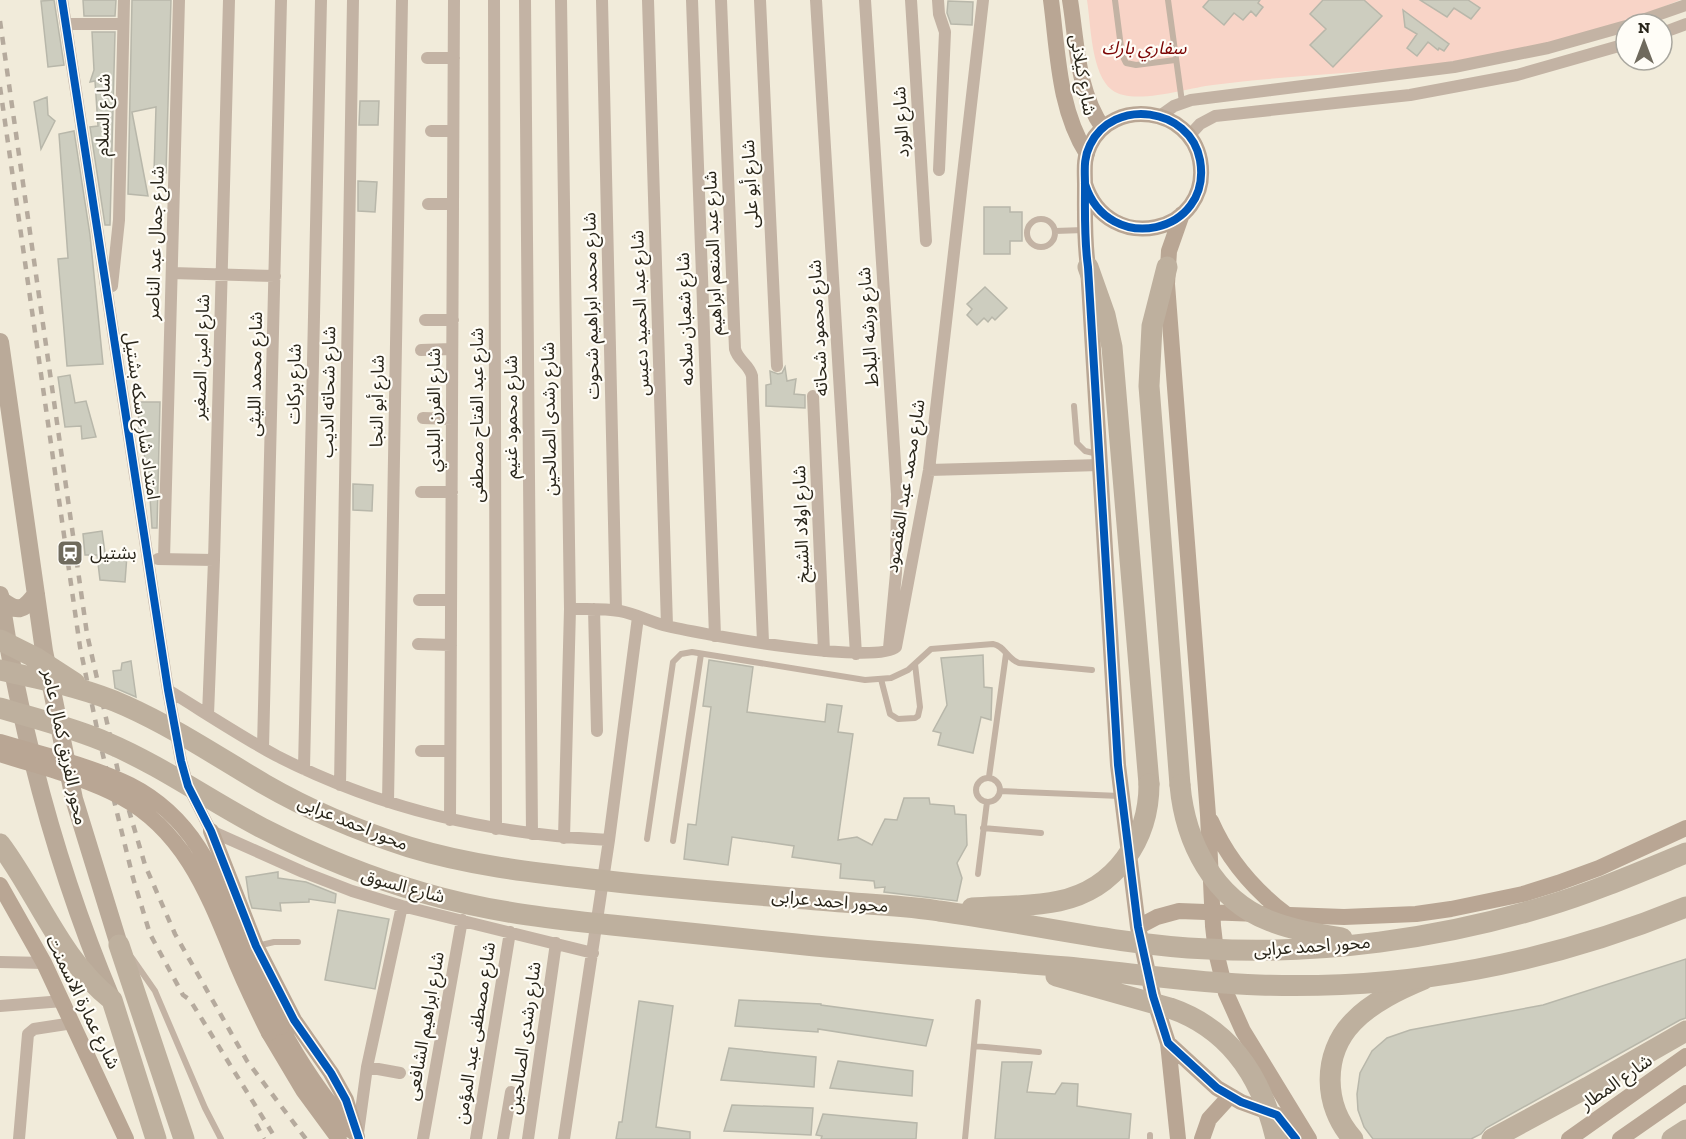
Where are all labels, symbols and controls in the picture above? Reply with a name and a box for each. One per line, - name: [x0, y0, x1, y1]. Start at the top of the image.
- north arrow: [1614, 12, 1674, 72]
- text: N: [1638, 18, 1650, 37]
- street label: شارع كيلانى: [1062, 33, 1101, 118]
- park label: سفاري بارك: [1102, 37, 1187, 62]
- street label: شارع السلام: [91, 73, 118, 157]
- street label: شارع الورد: [888, 86, 917, 158]
- street label: شارع أبو على: [736, 139, 766, 229]
- street label: شارع جمال عبد الناصر: [141, 165, 172, 322]
- street label: شارع عبد المنعم ابراهيم: [699, 170, 730, 336]
- street label: شارع محمد ابراهيم شحوت: [578, 212, 607, 400]
- street label: شارع عبد الحميد دعبس: [626, 230, 657, 396]
- street label: شارع شعبان سلامه: [672, 252, 701, 386]
- street label: شارع محمود شحاته: [803, 259, 836, 397]
- street label: شارع ورشه البلاط: [853, 266, 886, 388]
- street label: شارع امين الصغير: [188, 294, 217, 422]
- street label: شارع محمد الليثى: [243, 311, 270, 437]
- street label: شارع شحاته الديب: [316, 326, 343, 458]
- street label: شارع عبد الفتاح مصطفى: [466, 328, 491, 502]
- street label: امتداد شارع سكه بشتيل: [116, 331, 165, 502]
- street label: شارع رشدى الصالحين: [537, 342, 564, 496]
- street label: شارع بركات: [282, 343, 309, 425]
- street label: شارع الفرن البلدي: [423, 348, 448, 472]
- street label: شارع أبو النجا: [365, 354, 392, 448]
- street label: شارع محمود غنيم: [500, 355, 525, 479]
- street label: شارع محمد عبد المقصود: [880, 398, 933, 575]
- street label: شارع اولاد الشيخ: [788, 465, 817, 583]
- station icon: بشتيل: [55, 538, 85, 568]
- place label: بشتيل: [90, 542, 137, 564]
- street label: محور الفريق كمال عامر: [37, 666, 92, 827]
- street label: محور احمد عرابى: [295, 791, 411, 855]
- street label: شارع السوق: [358, 864, 447, 911]
- street label: محور احمد عرابى: [771, 885, 889, 917]
- street label: شارع عمارة الاسمنت: [38, 931, 125, 1074]
- street label: محور احمد عرابى: [1253, 931, 1371, 961]
- street label: شارع مصطفى عبد المؤمن: [450, 940, 503, 1126]
- street label: شارع ابراهيم الشافعى: [401, 950, 452, 1103]
- street label: شارع رشدى الصالحين: [502, 960, 549, 1116]
- street label: شارع المطار: [1575, 1049, 1658, 1118]

